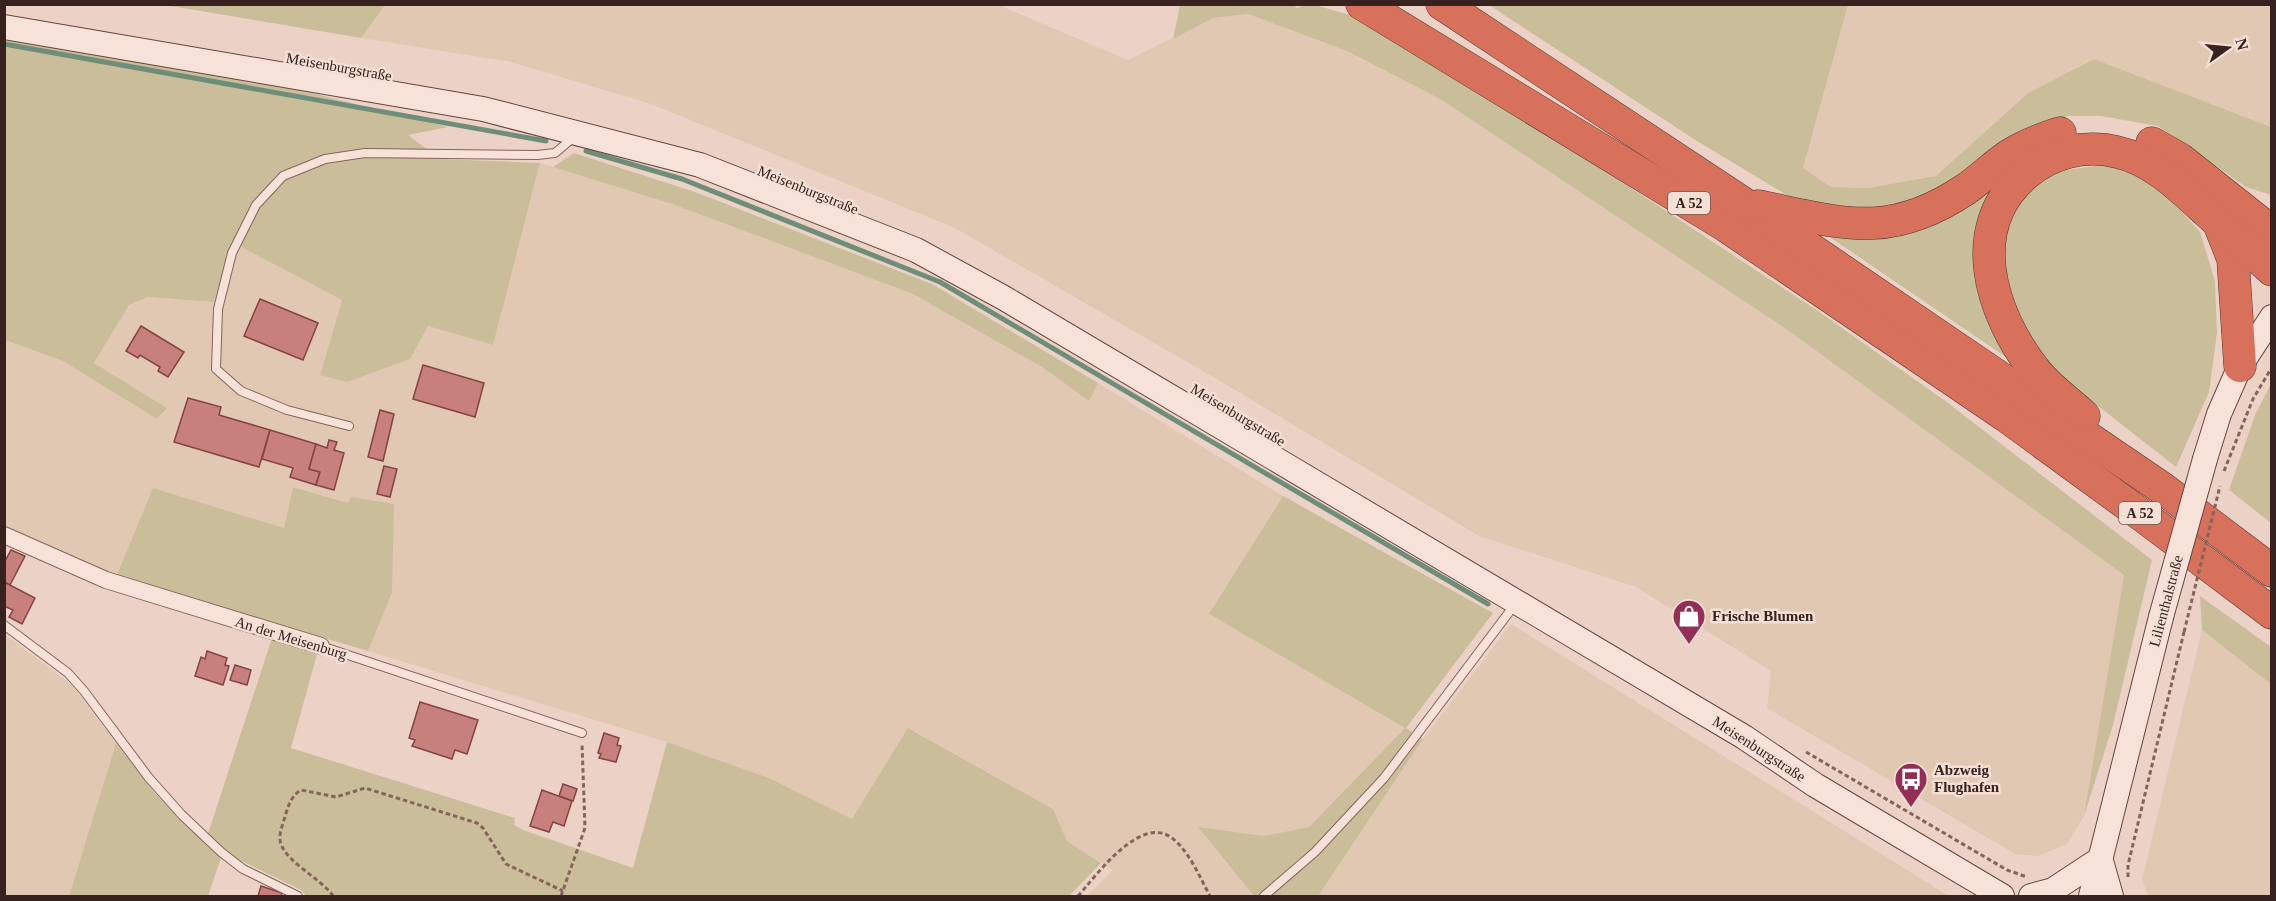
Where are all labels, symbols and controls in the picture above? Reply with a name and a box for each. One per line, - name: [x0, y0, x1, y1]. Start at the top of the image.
- north arrow: [2198, 18, 2258, 78]
- text: N: [2232, 36, 2252, 52]
- street label: Meisenburgstraße: [285, 50, 394, 84]
- street label: Meisenburgstraße: [755, 163, 861, 218]
- road number: A 52: [1668, 192, 1710, 214]
- street label: Meisenburgstraße: [1188, 381, 1288, 450]
- road number: A 52: [2119, 502, 2161, 524]
- street label: Lilienthalstraße: [2146, 553, 2186, 649]
- shop icon: Frische Blumen: [1671, 598, 1707, 645]
- place label: Frische Blumen: [1712, 608, 1814, 624]
- street label: An der Meisenburg: [233, 613, 349, 663]
- street label: Meisenburgstraße: [1710, 713, 1809, 785]
- bus stop icon: Abzweig Flughafen: [1893, 761, 1929, 808]
- place label: Abzweig Flughafen: [1934, 762, 2000, 795]

